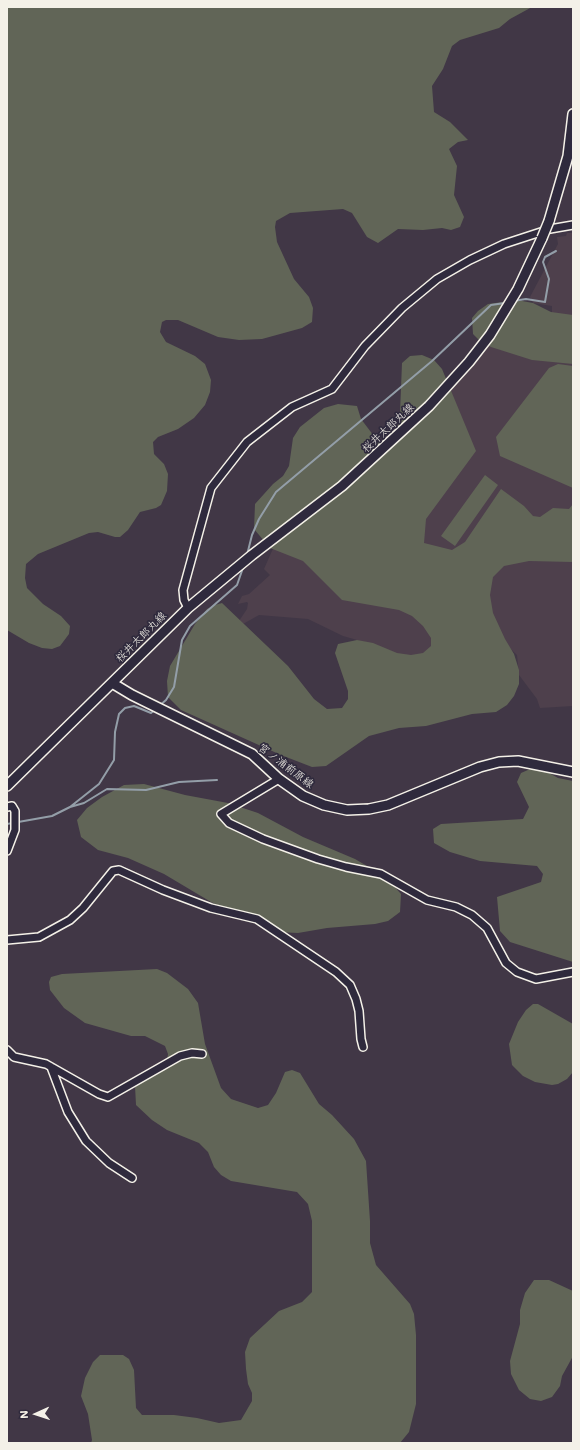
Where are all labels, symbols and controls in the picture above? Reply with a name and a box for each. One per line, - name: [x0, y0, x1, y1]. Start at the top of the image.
- street label: 桜井太郎丸線: [359, 401, 417, 455]
- street label: 桜井太郎丸線: [113, 609, 169, 665]
- street label: 宮ノ浦前原線: [256, 741, 316, 791]
- north arrow: [16, 1394, 56, 1434]
- text: N: [16, 1410, 31, 1419]

